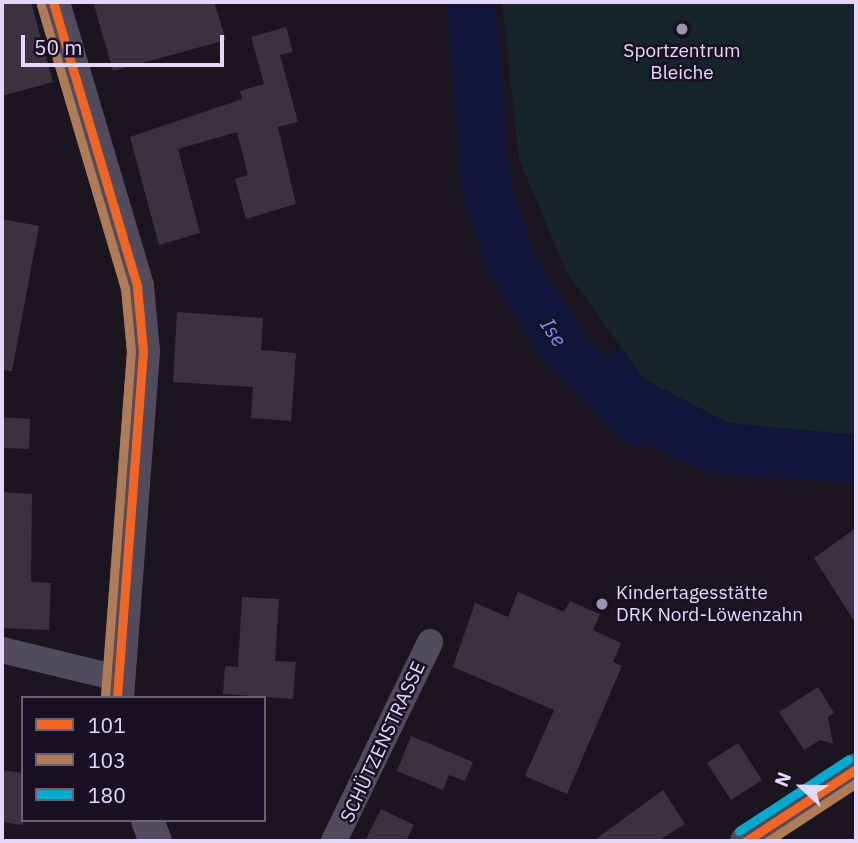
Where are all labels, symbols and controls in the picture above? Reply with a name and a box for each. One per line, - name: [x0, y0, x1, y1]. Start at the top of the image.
- scale bar: [24, 21, 228, 65]
- marker: Sportzentrum Bleiche: [674, 21, 690, 37]
- text: 50 m: [34, 33, 83, 61]
- place label: Sportzentrum Bleiche: [623, 40, 741, 84]
- water label: Ise: [536, 313, 572, 351]
- place label: Kindertagesstätte DRK Nord-Löwenzahn: [616, 582, 803, 626]
- marker: Kindertagesstätte DRK Nord-Löwenzahn: [594, 596, 610, 612]
- street label: SCHÜTZENSTRASSE: [336, 658, 430, 826]
- legend: [21, 696, 266, 822]
- text: 101: [88, 711, 126, 739]
- text: 103: [88, 746, 126, 774]
- north arrow: [767, 752, 837, 822]
- text: N: [769, 768, 796, 790]
- text: 180: [88, 781, 126, 809]

